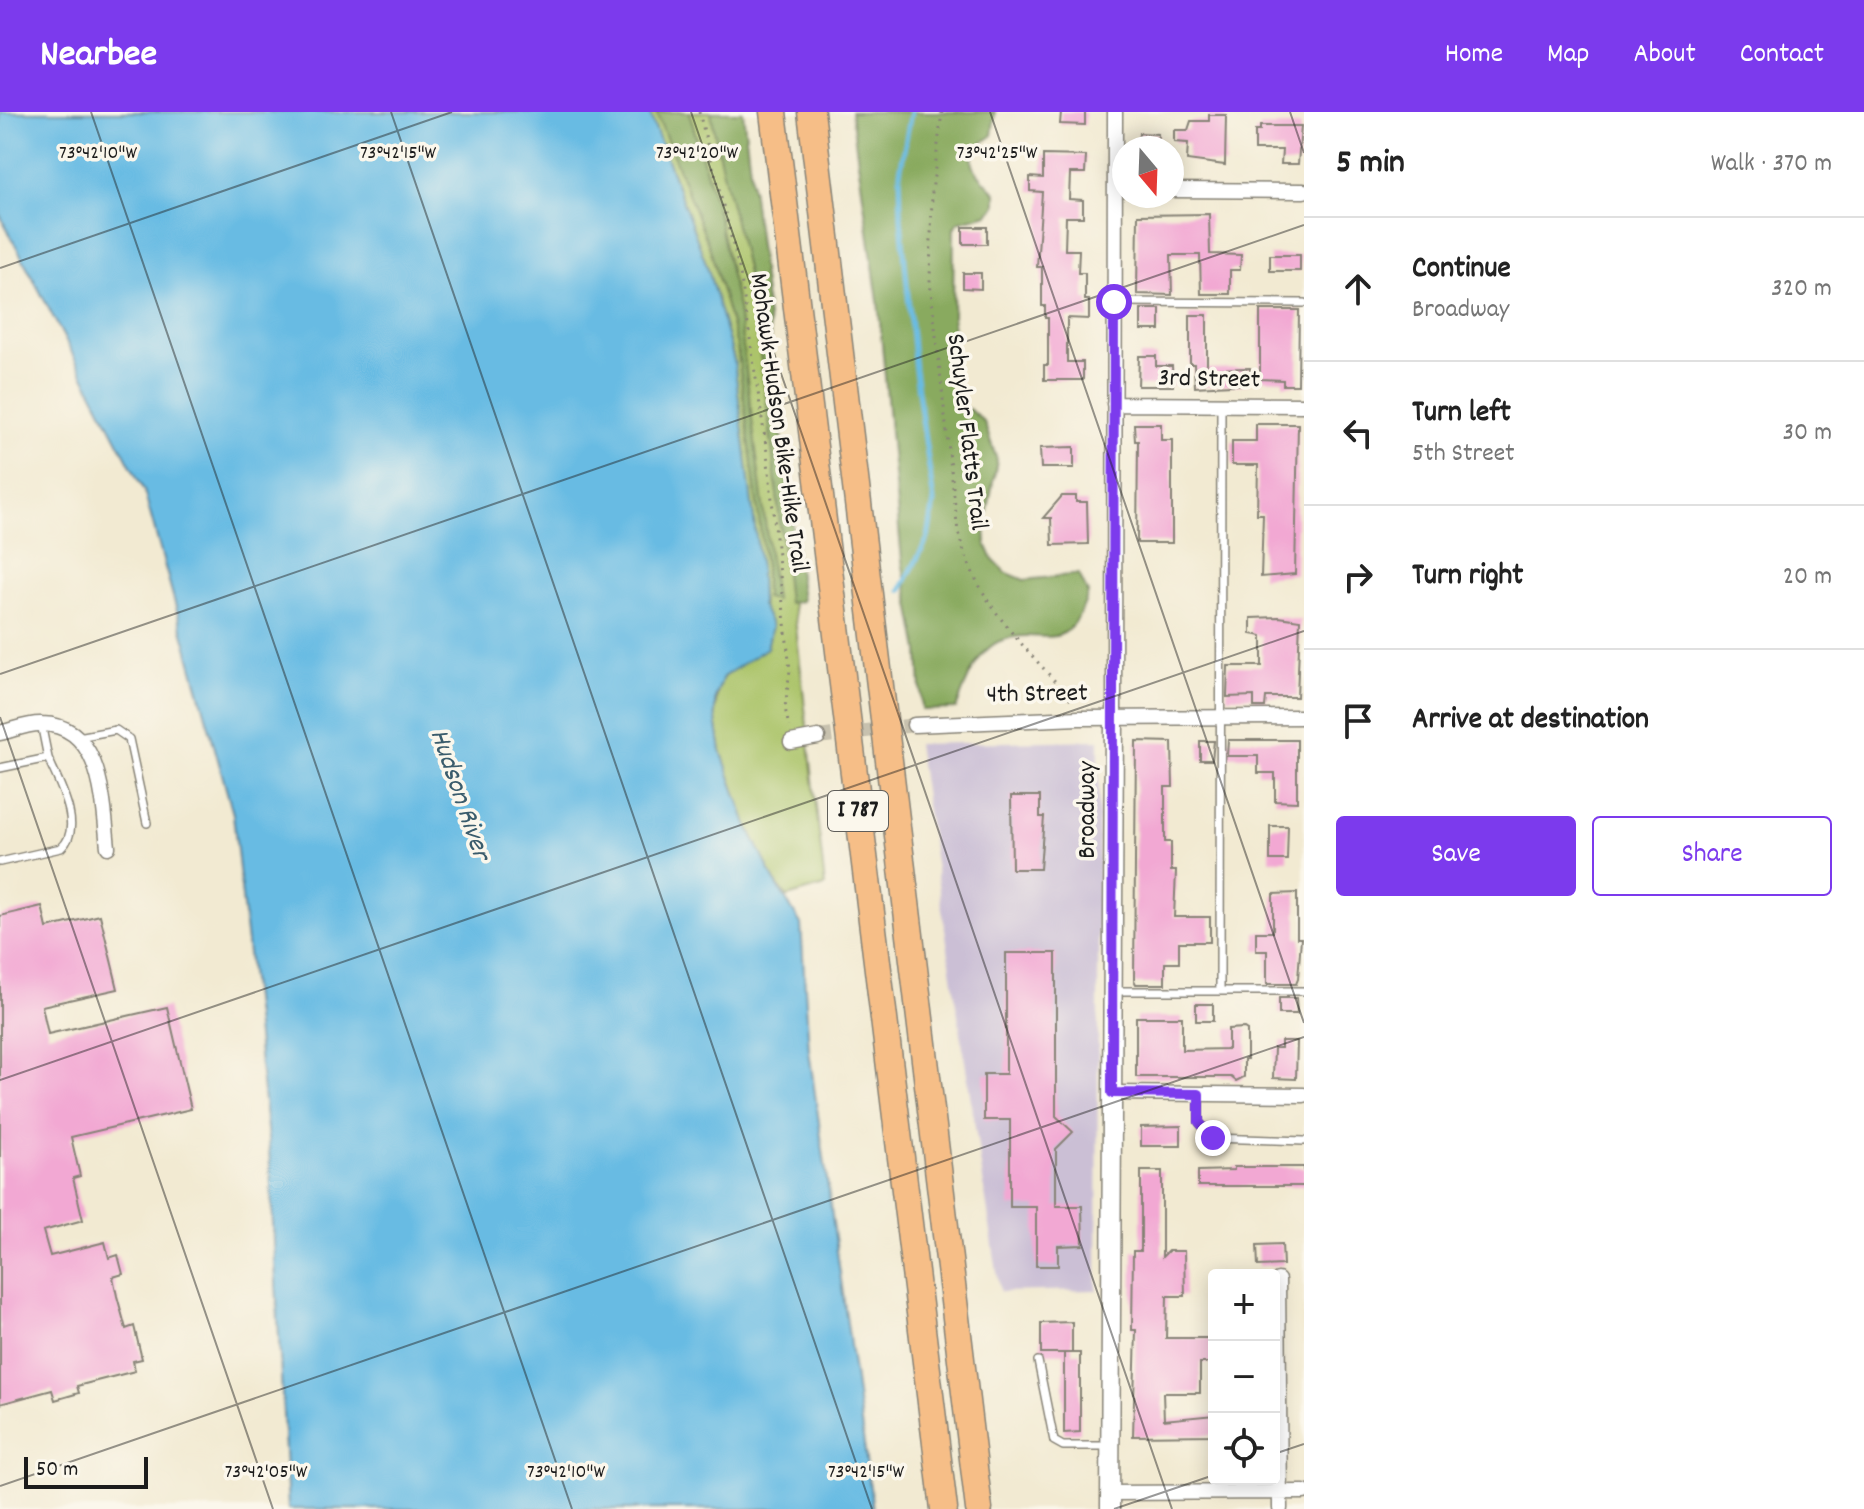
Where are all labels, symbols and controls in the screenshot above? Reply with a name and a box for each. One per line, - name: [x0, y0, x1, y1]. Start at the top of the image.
- text: Nearbee: [40, 29, 157, 84]
- text: Home: [1445, 36, 1503, 76]
- text: Map: [1547, 36, 1589, 76]
- text: About: [1633, 36, 1696, 76]
- text: Contact: [1740, 36, 1824, 76]
- north arrow: [1112, 136, 1184, 208]
- text: 73°42'10"W: [59, 140, 137, 168]
- text: 73°42'15"W: [360, 140, 437, 168]
- text: 73°42'20"W: [656, 140, 739, 168]
- text: 73°42'25"W: [957, 140, 1038, 168]
- text: 5 min: [1336, 140, 1405, 189]
- text: Walk · 370 m: [1711, 146, 1832, 183]
- text: Continue: [1412, 249, 1511, 292]
- icon: ahead: [1336, 267, 1380, 311]
- street label: Mohawk-Hudson Bike-Hike Trail: [739, 271, 817, 575]
- text: 320 m: [1771, 271, 1832, 308]
- route start: [1096, 284, 1132, 320]
- text: Broadway: [1412, 292, 1509, 329]
- street label: Schuyler Flatts Trail: [936, 331, 996, 533]
- street label: 3rd Street: [1157, 361, 1261, 399]
- text: Turn left: [1412, 393, 1511, 436]
- icon: left: [1336, 411, 1380, 455]
- text: 30 m: [1782, 415, 1832, 452]
- text: 5th Street: [1412, 436, 1515, 473]
- icon: right: [1336, 555, 1380, 599]
- text: Turn right: [1412, 556, 1523, 599]
- text: 20 m: [1783, 559, 1832, 596]
- street label: 4th Street: [986, 676, 1088, 714]
- icon: arrive: [1336, 699, 1380, 743]
- text: Arrive at destination: [1412, 700, 1649, 743]
- water label: Hudson River: [417, 724, 500, 869]
- street label: Broadway: [1070, 761, 1107, 859]
- road number: I 787: [828, 791, 888, 831]
- button: Save: [1336, 816, 1576, 896]
- button: Share: [1592, 816, 1832, 896]
- route end: [1195, 1120, 1231, 1156]
- map controls: [1208, 1269, 1280, 1485]
- button: +: [1208, 1269, 1280, 1341]
- button: −: [1208, 1341, 1280, 1413]
- button: locate: [1208, 1413, 1280, 1485]
- scale bar: [24, 1453, 148, 1489]
- text: 50 m: [36, 1455, 78, 1486]
- text: 73°42'05"W: [225, 1459, 308, 1487]
- text: 73°42'10"W: [527, 1459, 605, 1487]
- text: 73°42'15"W: [828, 1459, 905, 1487]

